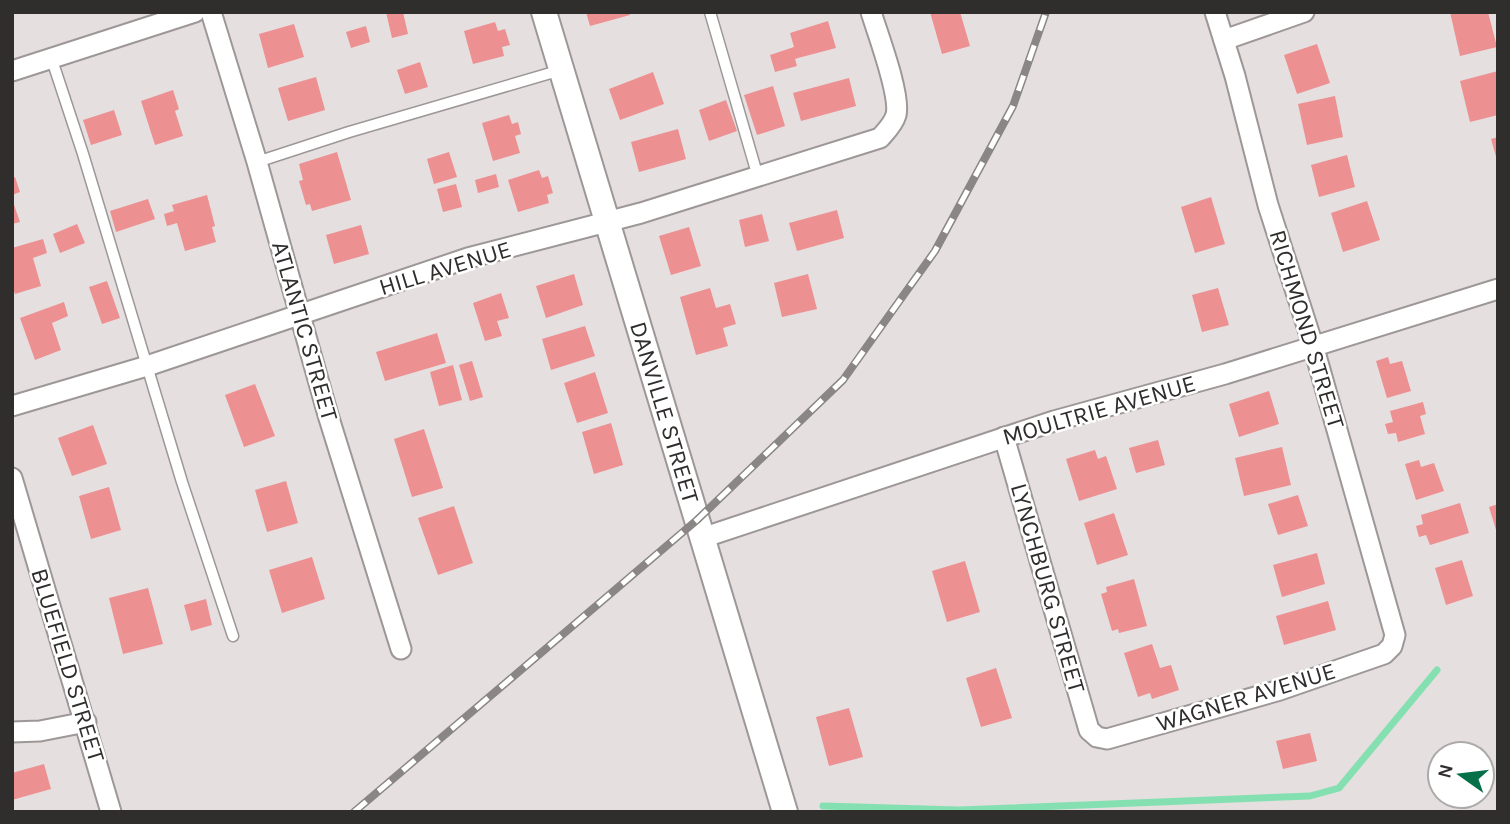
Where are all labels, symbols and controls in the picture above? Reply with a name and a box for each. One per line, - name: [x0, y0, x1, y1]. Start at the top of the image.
- street label: RICHMOND STREET: [1263, 226, 1351, 432]
- street label: HILL AVENUE: [376, 235, 514, 301]
- street label: ATLANTIC STREET: [266, 238, 344, 424]
- street label: DANVILLE STREET: [624, 318, 705, 506]
- street label: MOULTRIE AVENUE: [999, 369, 1199, 451]
- street label: LYNCHBURG STREET: [1005, 480, 1091, 696]
- street label: BLUEFIELD STREET: [25, 565, 111, 765]
- street label: WAGNER AVENUE: [1153, 656, 1339, 738]
- north arrow: [1426, 740, 1496, 810]
- text: N: [1433, 762, 1458, 780]

